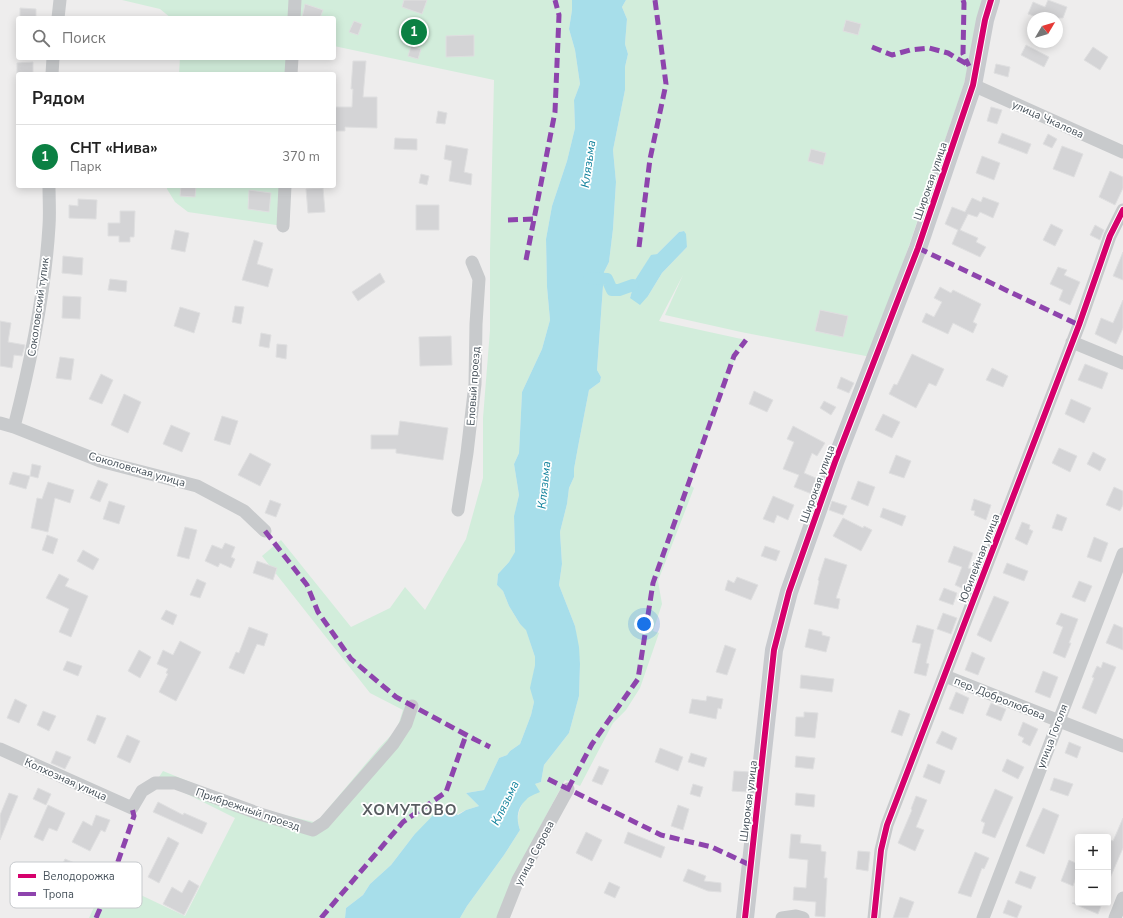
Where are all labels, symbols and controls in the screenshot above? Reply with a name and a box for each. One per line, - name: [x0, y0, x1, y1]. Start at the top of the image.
- north arrow: [1027, 12, 1063, 48]
- search box: [16, 16, 336, 60]
- pin: 1: [401, 17, 427, 47]
- icon: search: [30, 27, 52, 49]
- text: Поиск: [62, 28, 106, 48]
- text: Рядом: [32, 87, 85, 110]
- street label: улица Чкалова: [1010, 97, 1086, 142]
- text: СНТ «Нива»: [70, 138, 158, 158]
- water label: Клязьма: [577, 139, 599, 189]
- street label: Широкая улица: [910, 140, 951, 222]
- text: 1: [41, 148, 49, 166]
- text: 370 m: [282, 148, 320, 166]
- text: Парк: [70, 158, 101, 176]
- street label: Соколовский тупик: [24, 256, 53, 358]
- street label: Еловый проезд: [463, 345, 484, 426]
- street label: Широкая улица: [796, 443, 839, 525]
- street label: Соколовская улица: [87, 448, 187, 491]
- water label: Клязьма: [534, 460, 554, 510]
- street label: Юбилейная улица: [956, 511, 1003, 605]
- your location: [634, 614, 654, 634]
- street label: пер. Добролюбова: [952, 673, 1048, 724]
- street label: улица Гоголя: [1033, 702, 1072, 770]
- street label: Колхозная улица: [22, 755, 109, 804]
- street label: Широкая улица: [736, 759, 761, 843]
- water label: Клязьма: [487, 778, 523, 828]
- street label: Прибрежный проезд: [194, 785, 303, 835]
- district label: ХОМУТОВО: [361, 800, 458, 820]
- street label: улица Серова: [511, 818, 558, 888]
- map controls: [1075, 834, 1111, 906]
- button: +: [1075, 834, 1111, 870]
- legend: [10, 862, 142, 908]
- text: Велодорожка: [43, 869, 115, 884]
- button: −: [1075, 870, 1111, 906]
- text: Тропа: [43, 887, 74, 902]

